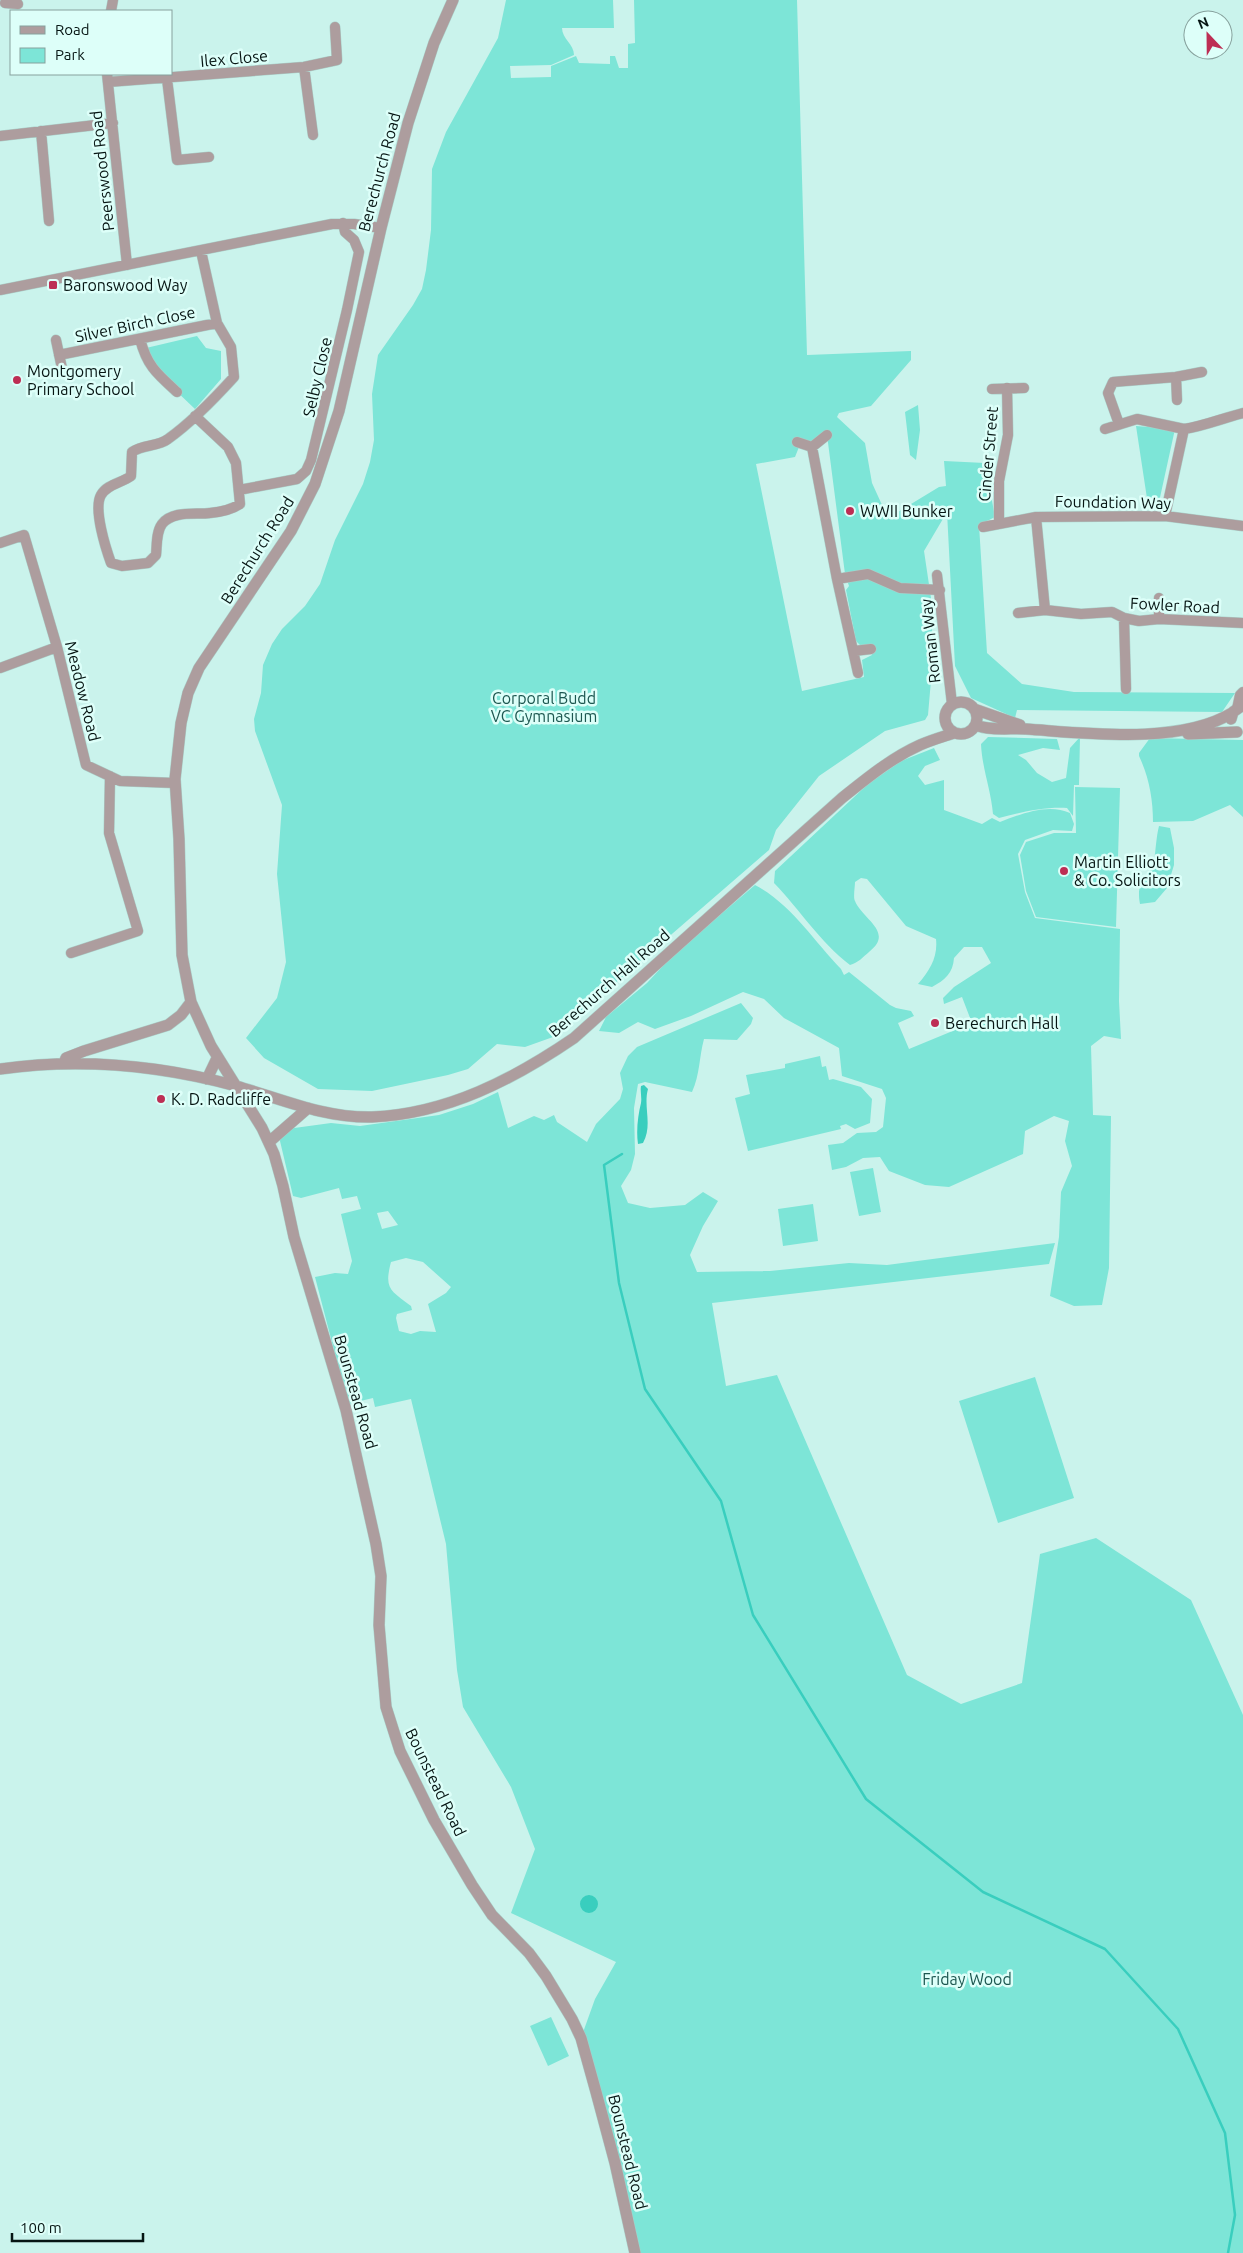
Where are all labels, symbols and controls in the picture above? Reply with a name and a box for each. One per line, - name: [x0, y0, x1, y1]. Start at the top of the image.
- legend: [10, 10, 172, 75]
- north arrow: [1183, 10, 1233, 60]
- text: N: [1195, 14, 1211, 32]
- text: Road: [55, 21, 90, 38]
- text: Park: [55, 46, 85, 63]
- street label: Ilex Close: [199, 46, 269, 70]
- street label: Peerswood Road: [87, 110, 117, 232]
- street label: Berechurch Road: [354, 110, 404, 234]
- place label: Baronswood Way: [63, 276, 188, 294]
- marker: Baronswood Way: [47, 279, 59, 291]
- street label: Silver Birch Close: [73, 302, 197, 346]
- street label: Selby Close: [299, 335, 335, 419]
- place label: Montgomery Primary School: [27, 362, 134, 398]
- marker: Montgomery Primary School: [11, 374, 23, 386]
- street label: Cinder Street: [975, 405, 1001, 502]
- street label: Foundation Way: [1055, 492, 1172, 512]
- street label: Berechurch Road: [217, 493, 297, 607]
- place label: WWII Bunker: [860, 502, 953, 520]
- marker: WWII Bunker: [844, 505, 856, 517]
- street label: Fowler Road: [1130, 594, 1220, 616]
- street label: Roman Way: [917, 598, 943, 684]
- street label: Meadow Road: [62, 639, 104, 743]
- park label: Corporal Budd VC Gymnasium: [491, 689, 597, 725]
- place label: Martin Elliott & Co. Solicitors: [1074, 853, 1181, 889]
- marker: Martin Elliott & Co. Solicitors: [1058, 865, 1070, 877]
- street label: Berechurch Hall Road: [545, 926, 673, 1040]
- place label: Berechurch Hall: [945, 1014, 1059, 1032]
- marker: Berechurch Hall: [929, 1017, 941, 1029]
- place label: K. D. Radcliffe: [171, 1090, 271, 1108]
- marker: K. D. Radcliffe: [155, 1093, 167, 1105]
- street label: Bounstead Road: [331, 1333, 381, 1451]
- street label: Bounstead Road: [402, 1725, 470, 1839]
- park label: Friday Wood: [922, 1970, 1012, 1988]
- street label: Bounstead Road: [605, 2093, 651, 2211]
- scale bar: [12, 2210, 144, 2242]
- text: 100 m: [20, 2219, 62, 2236]

